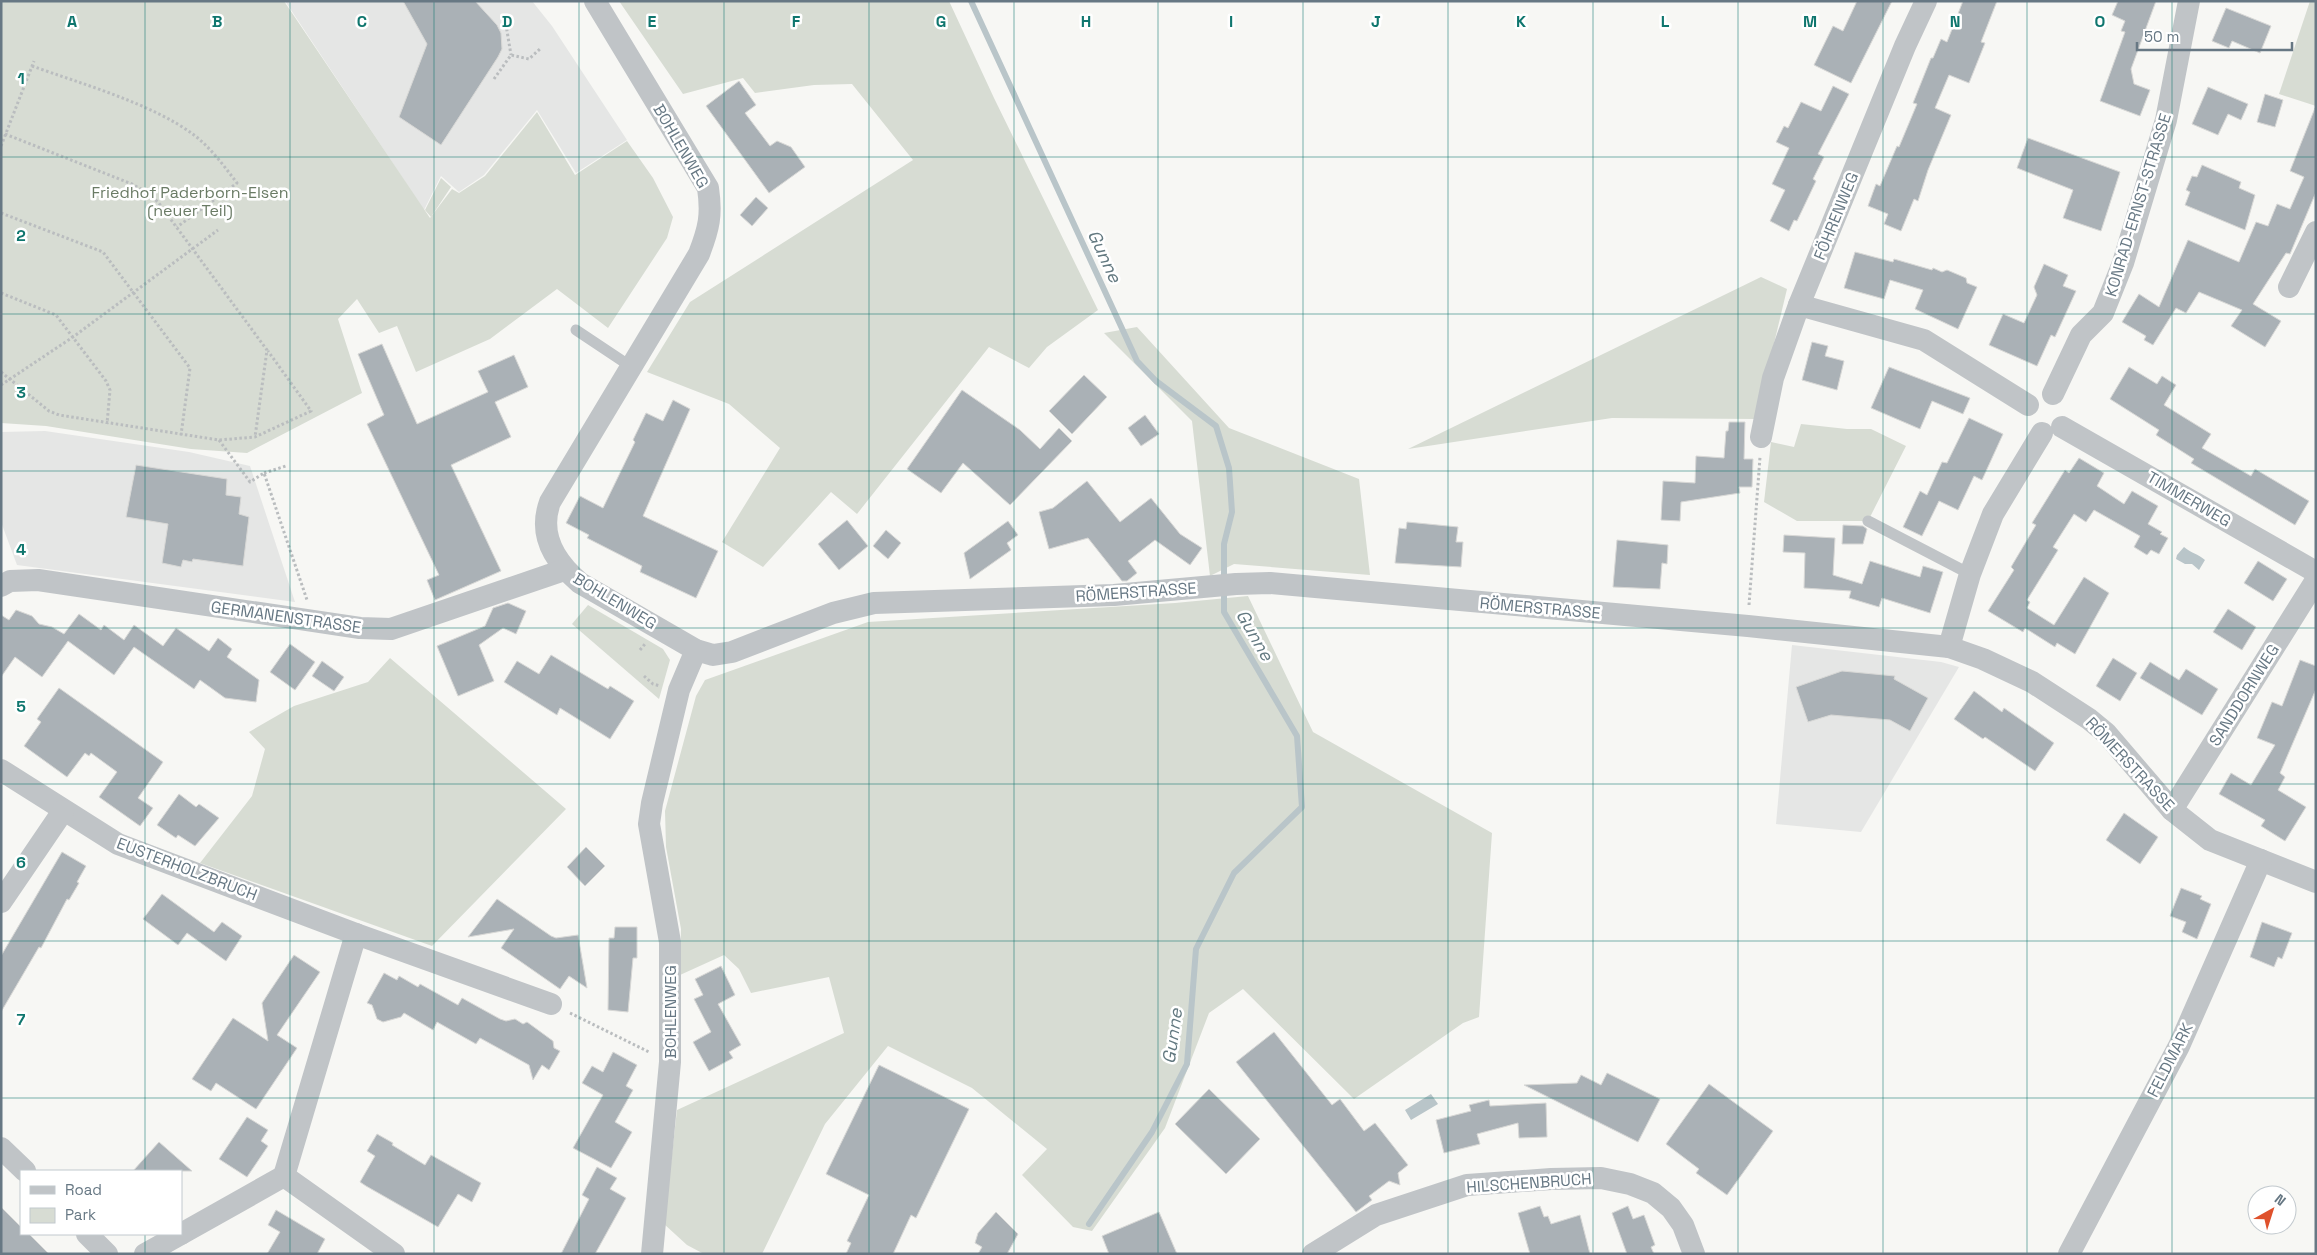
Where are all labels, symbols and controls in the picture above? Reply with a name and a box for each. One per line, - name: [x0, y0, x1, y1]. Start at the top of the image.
- text: A: [67, 11, 77, 32]
- text: B: [212, 11, 222, 32]
- text: C: [357, 11, 367, 32]
- text: D: [502, 11, 512, 32]
- text: E: [648, 11, 657, 32]
- text: F: [792, 11, 801, 32]
- text: G: [936, 11, 946, 32]
- text: H: [1081, 11, 1091, 32]
- text: I: [1229, 11, 1233, 32]
- text: J: [1371, 11, 1381, 32]
- text: K: [1516, 11, 1526, 32]
- text: L: [1661, 11, 1670, 32]
- text: M: [1803, 11, 1817, 32]
- text: N: [1950, 11, 1960, 32]
- text: O: [2095, 11, 2106, 32]
- scale bar: [2137, 20, 2292, 52]
- text: 50 m: [2144, 27, 2179, 46]
- text: 1: [17, 68, 25, 89]
- street label: BOHLENWEG: [648, 100, 714, 192]
- street label: KONRAD-ERNST-STRASSE: [2100, 111, 2176, 299]
- street label: FÖHRENWEG: [1809, 169, 1863, 263]
- park label: Friedhof Paderborn-Elsen (neuer Teil): [91, 182, 289, 221]
- text: 2: [16, 225, 26, 246]
- water label: Gunne: [1083, 226, 1128, 287]
- text: 3: [16, 382, 26, 403]
- street label: TIMMERWEG: [2143, 466, 2235, 532]
- text: 4: [16, 539, 26, 560]
- street label: BOHLENWEG: [569, 568, 661, 634]
- street label: RÖMERSTRASSE: [1075, 577, 1197, 607]
- street label: RÖMERSTRASSE: [1479, 592, 1601, 624]
- street label: GERMANENSTRASSE: [210, 596, 362, 638]
- water label: Gunne: [1231, 605, 1280, 666]
- street label: SANDDORNWEG: [2204, 640, 2284, 750]
- text: 5: [16, 696, 26, 717]
- street label: RÖMERSTRASSE: [2081, 713, 2179, 815]
- street label: EUSTERHOLZBRUCH: [114, 833, 260, 905]
- text: 6: [16, 852, 26, 873]
- street label: BOHLENWEG: [660, 965, 681, 1059]
- water label: Gunne: [1157, 1006, 1187, 1065]
- text: 7: [17, 1009, 26, 1030]
- street label: FELDMARK: [2142, 1019, 2198, 1101]
- street label: HILSCHENBRUCH: [1466, 1168, 1592, 1198]
- legend: [20, 1170, 182, 1235]
- text: Road: [65, 1180, 102, 1199]
- north arrow: [2247, 1185, 2297, 1235]
- text: N: [2271, 1190, 2289, 1210]
- text: Park: [65, 1205, 96, 1224]

